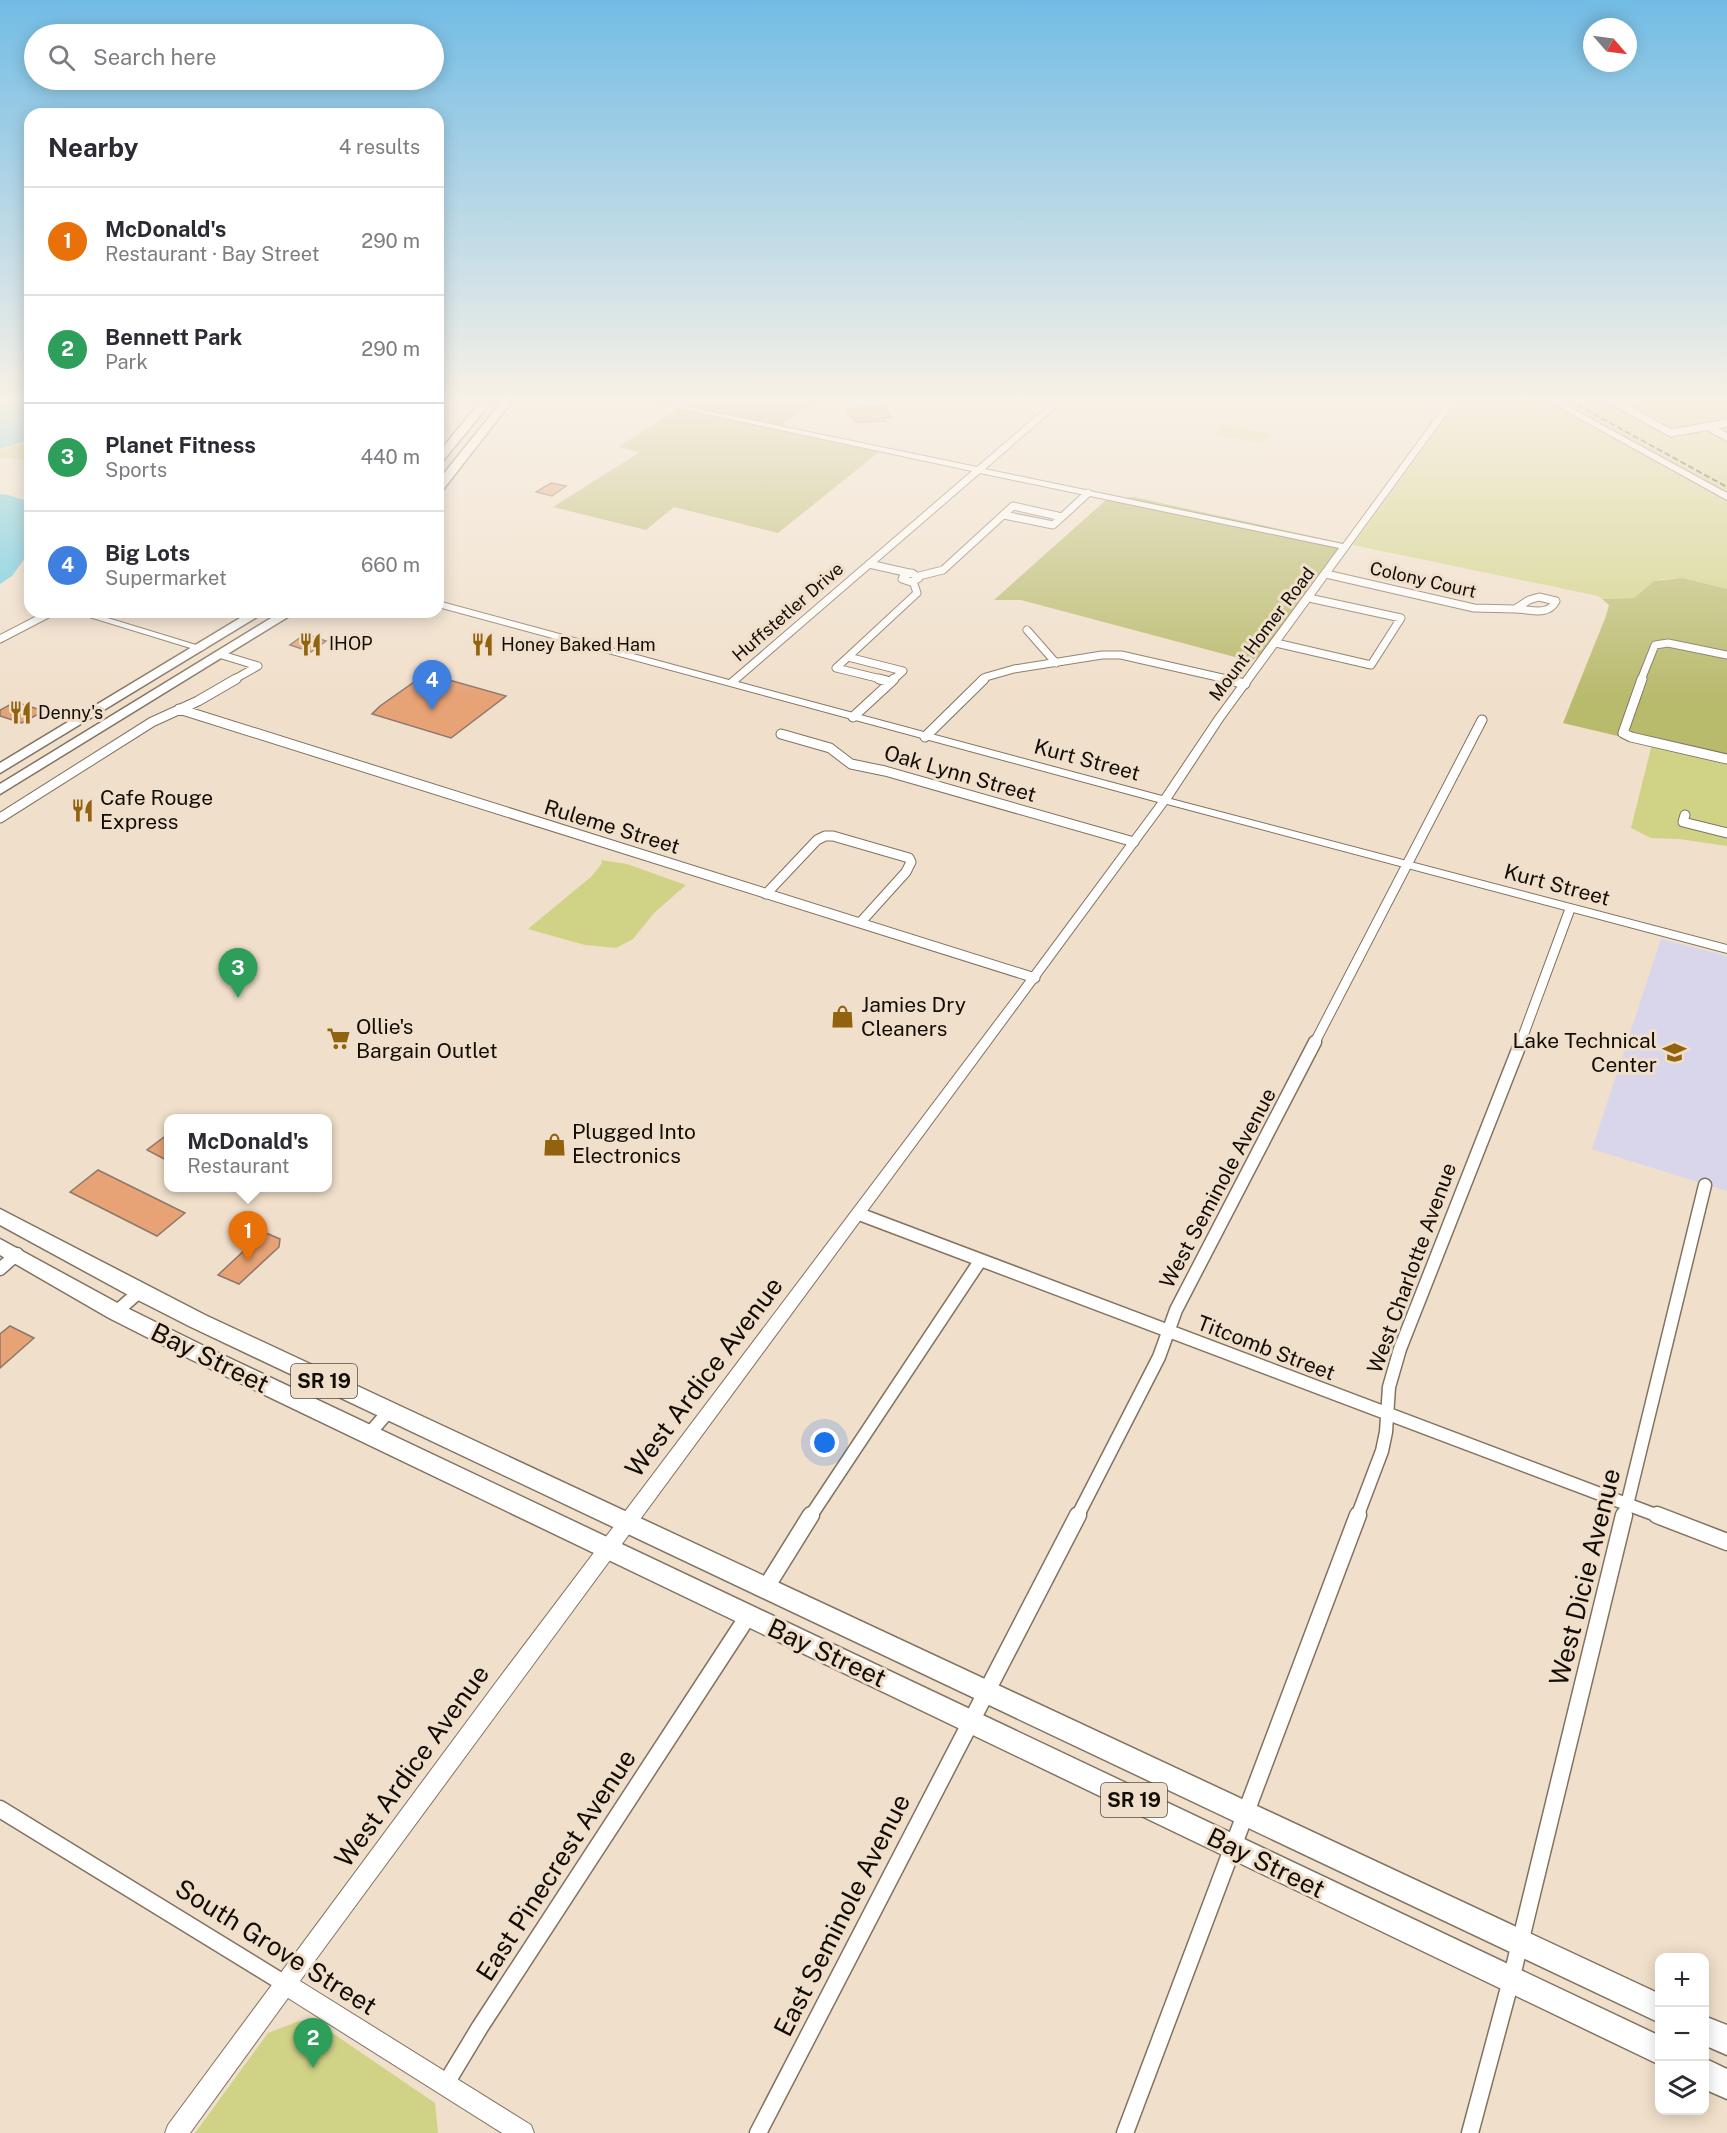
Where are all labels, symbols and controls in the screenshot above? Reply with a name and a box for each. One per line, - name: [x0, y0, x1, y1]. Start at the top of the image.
- north arrow: [1583, 18, 1637, 72]
- search box: [24, 24, 444, 90]
- icon: search: [45, 41, 78, 74]
- text: Search here: [93, 44, 217, 70]
- text: Nearby: [48, 132, 138, 163]
- text: 4 results: [339, 135, 420, 159]
- text: McDonald's: [105, 216, 226, 242]
- text: 1: [63, 229, 72, 253]
- text: 290 m: [361, 229, 420, 253]
- text: Restaurant · Bay Street: [105, 242, 320, 266]
- text: Bennett Park: [105, 324, 242, 350]
- text: 2: [61, 337, 74, 361]
- text: 290 m: [361, 337, 420, 361]
- text: Park: [105, 350, 148, 374]
- text: Planet Fitness: [105, 432, 256, 458]
- text: 3: [61, 445, 74, 469]
- text: 440 m: [360, 445, 420, 469]
- text: Sports: [105, 458, 167, 482]
- text: Big Lots: [105, 540, 190, 566]
- text: 4: [61, 553, 74, 577]
- text: 660 m: [361, 553, 420, 577]
- street label: Colony Court: [1368, 557, 1478, 602]
- street label: Huffstetler Drive: [728, 558, 847, 665]
- street label: Mount Homer Road: [1205, 563, 1319, 705]
- text: Supermarket: [105, 566, 227, 590]
- restaurant icon: IHOP: [298, 631, 324, 657]
- restaurant icon: Honey Baked Ham: [470, 632, 496, 658]
- place label: IHOP: [329, 633, 373, 654]
- place label: Honey Baked Ham: [501, 634, 656, 655]
- pin: 4: [412, 660, 452, 710]
- restaurant icon: Denny's: [7, 700, 33, 726]
- place label: Denny's: [38, 702, 103, 723]
- street label: Kurt Street: [1031, 733, 1143, 786]
- street label: Oak Lynn Street: [881, 740, 1039, 807]
- place label: Cafe Rouge Express: [100, 785, 213, 834]
- street label: Ruleme Street: [541, 794, 683, 859]
- restaurant icon: Cafe Rouge Express: [69, 797, 95, 823]
- street label: Kurt Street: [1501, 858, 1613, 911]
- pin: 3: [218, 948, 258, 998]
- place label: Jamies Dry Cleaners: [861, 992, 966, 1041]
- shop icon: Jamies Dry Cleaners: [830, 1004, 856, 1030]
- place label: Ollie's Bargain Outlet: [356, 1014, 498, 1063]
- supermarket icon: Ollie's Bargain Outlet: [325, 1026, 351, 1052]
- place label: Lake Technical Center: [1513, 1028, 1657, 1077]
- school or university icon: Lake Technical Center: [1662, 1040, 1688, 1066]
- street label: West Seminole Avenue: [1154, 1084, 1281, 1292]
- popup: [164, 1114, 332, 1192]
- place label: Plugged Into Electronics: [572, 1119, 696, 1168]
- text: McDonald's: [187, 1128, 309, 1154]
- shop icon: Plugged Into Electronics: [541, 1131, 567, 1157]
- text: Restaurant: [187, 1154, 290, 1178]
- street label: West Charlotte Avenue: [1362, 1159, 1461, 1376]
- pin: 1: [228, 1212, 268, 1261]
- street label: West Ardice Avenue: [618, 1271, 789, 1483]
- street label: Titcomb Street: [1194, 1310, 1339, 1385]
- street label: Bay Street: [146, 1316, 274, 1399]
- road number: SR 19: [291, 1364, 357, 1398]
- your location: [810, 1428, 839, 1457]
- street label: West Dicie Avenue: [1543, 1465, 1626, 1689]
- street label: Bay Street: [763, 1612, 892, 1694]
- street label: West Ardice Avenue: [328, 1659, 495, 1873]
- street label: East Pinecrest Avenue: [469, 1743, 642, 1986]
- road number: SR 19: [1101, 1783, 1167, 1817]
- street label: East Seminole Avenue: [767, 1788, 916, 2041]
- street label: Bay Street: [1202, 1821, 1330, 1904]
- street label: South Grove Street: [170, 1872, 383, 2021]
- map controls: [1655, 1953, 1709, 2115]
- button: +: [1655, 1953, 1709, 2007]
- button: −: [1655, 2007, 1709, 2061]
- pin: 2: [294, 2018, 332, 2068]
- button: layers: [1655, 2061, 1709, 2115]

